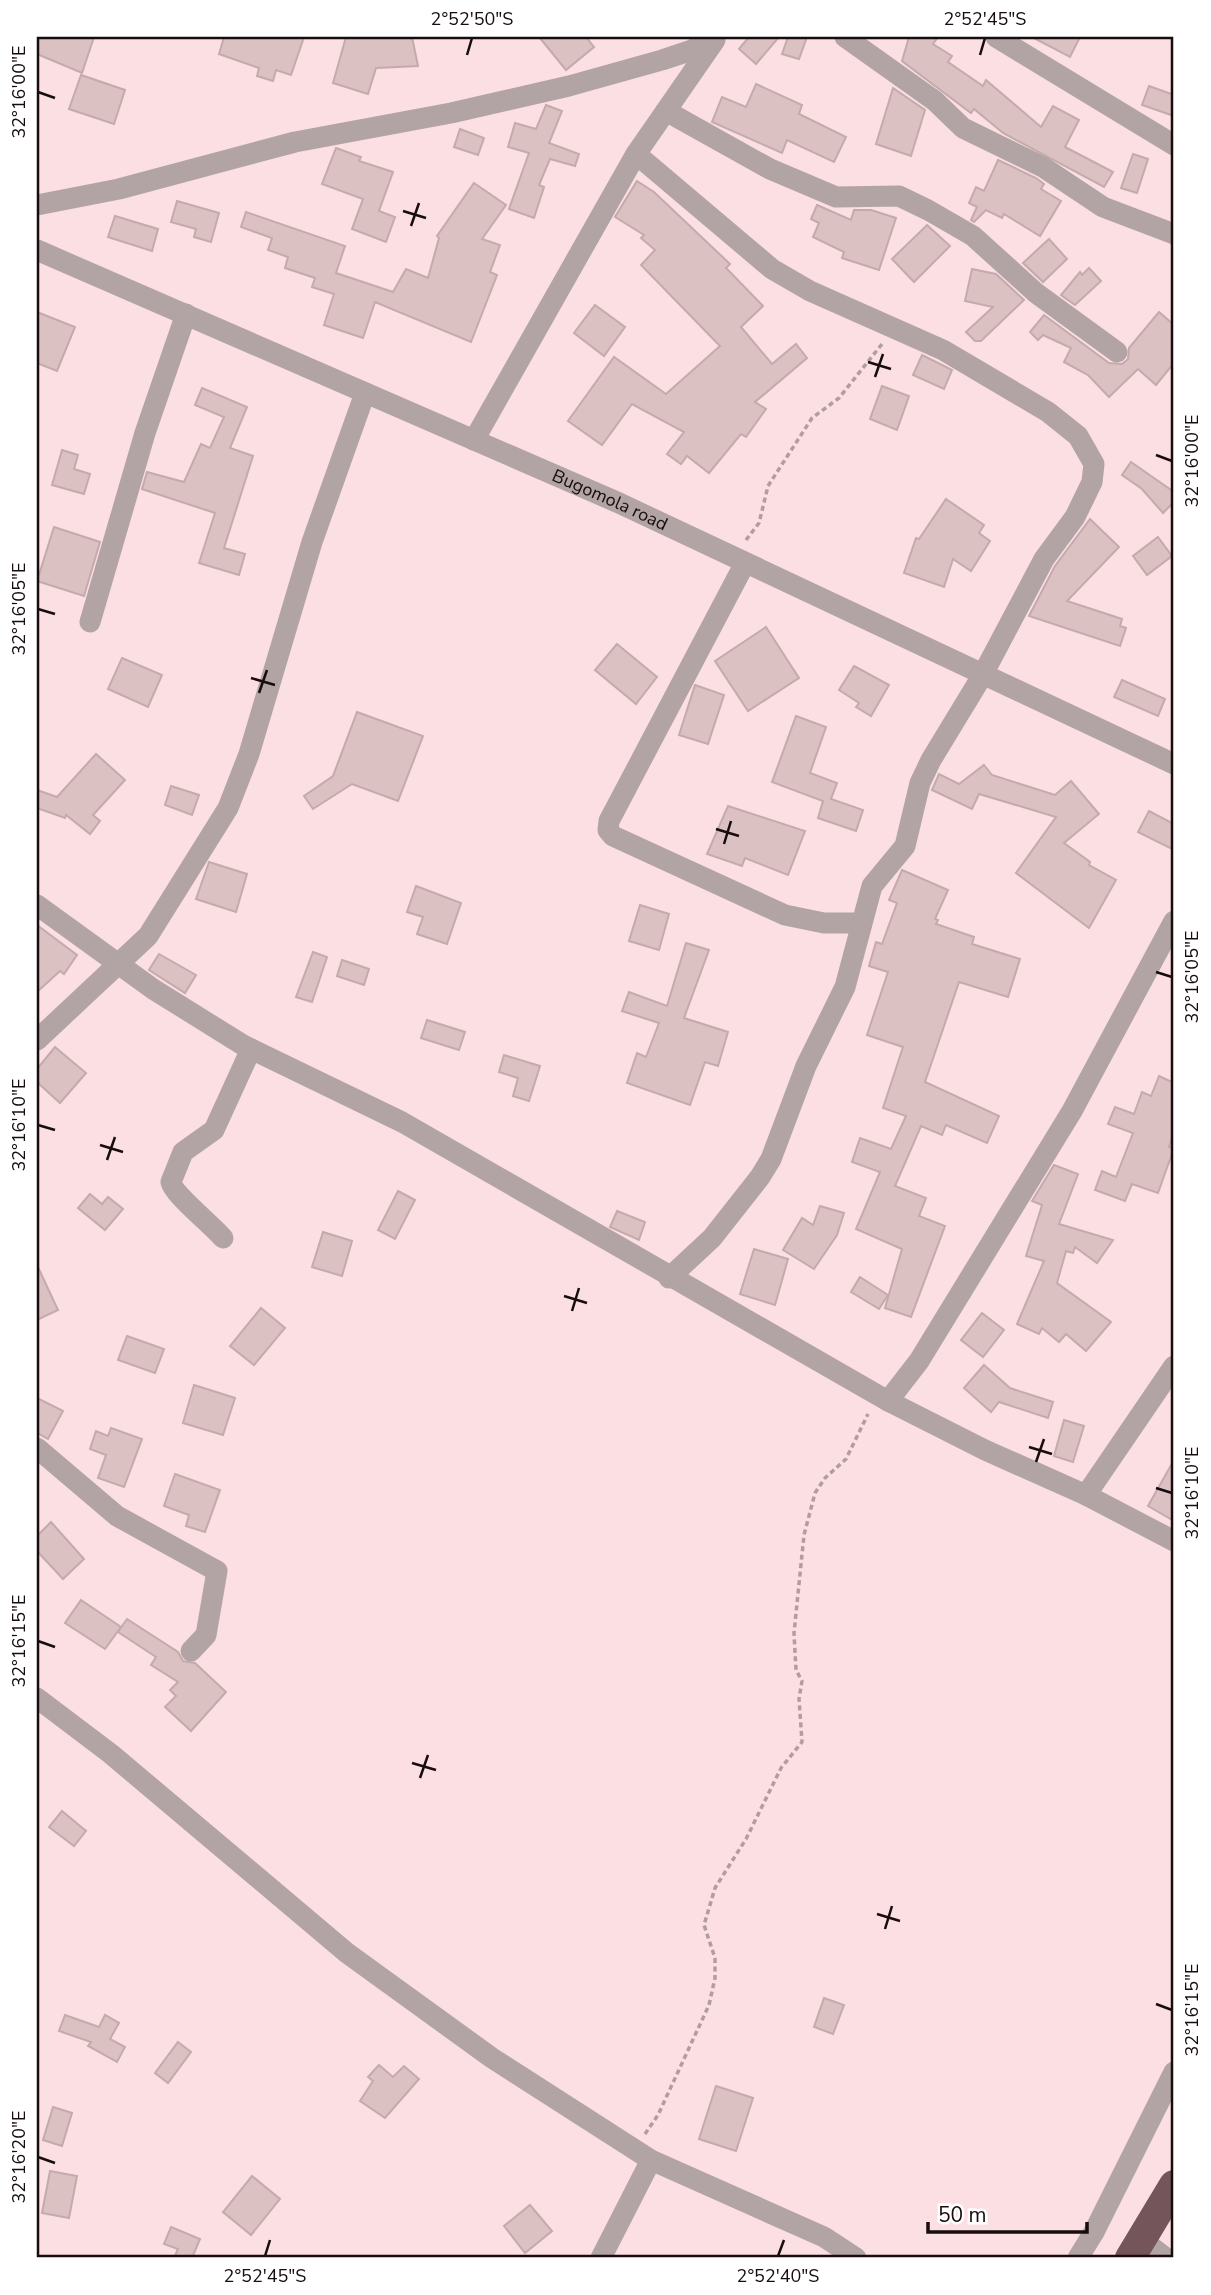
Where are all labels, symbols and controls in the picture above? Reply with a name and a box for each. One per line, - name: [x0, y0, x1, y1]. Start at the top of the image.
- text: 2°52'50"S: [431, 7, 513, 31]
- text: 2°52'45"S: [944, 7, 1026, 31]
- text: 32°16'00"E: [7, 46, 31, 139]
- text: 32°16'00"E: [1180, 415, 1204, 508]
- street label: Bugomola road: [548, 463, 672, 536]
- text: 32°16'05"E: [7, 563, 31, 656]
- text: 32°16'05"E: [1180, 931, 1204, 1024]
- text: 32°16'10"E: [7, 1079, 31, 1172]
- text: 32°16'10"E: [1180, 1447, 1204, 1540]
- text: 32°16'15"E: [7, 1595, 31, 1688]
- text: 32°16'15"E: [1180, 1964, 1204, 2057]
- text: 32°16'20"E: [7, 2111, 31, 2204]
- scale bar: [928, 2190, 1087, 2234]
- text: 50 m: [938, 2201, 987, 2229]
- text: 2°52'45"S: [224, 2264, 306, 2288]
- text: 2°52'40"S: [737, 2264, 819, 2288]

